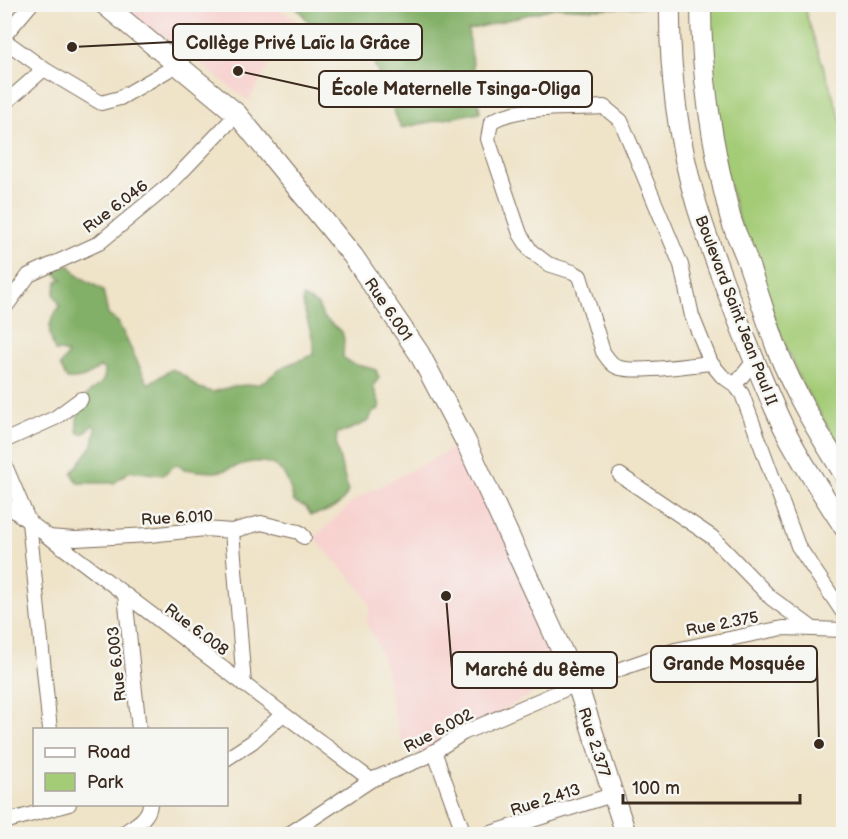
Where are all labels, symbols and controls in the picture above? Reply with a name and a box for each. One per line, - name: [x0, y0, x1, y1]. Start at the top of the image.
- callout: Collège Privé Laïc la Grâce: [173, 24, 422, 60]
- text: Collège Privé Laïc la Grâce: [186, 33, 410, 54]
- callout: École Maternelle Tsinga-Oliga: [319, 71, 592, 107]
- text: École Maternelle Tsinga-Oliga: [331, 77, 581, 100]
- street label: Rue 6.046: [80, 177, 152, 238]
- street label: Boulevard Saint Jean Paul II: [691, 213, 781, 408]
- street label: Rue 6.001: [360, 275, 416, 345]
- street label: Rue 6.010: [141, 507, 214, 530]
- street label: Rue 6.008: [160, 600, 232, 660]
- street label: Rue 2.375: [684, 608, 760, 641]
- street label: Rue 6.003: [104, 625, 131, 702]
- callout: Grande Mosquée: [651, 646, 817, 682]
- callout: Marché du 8ème: [452, 652, 617, 688]
- text: Grande Mosquée: [663, 654, 805, 675]
- text: Marché du 8ème: [465, 660, 605, 681]
- street label: Rue 6.002: [401, 705, 477, 757]
- street label: Rue 2.377: [573, 705, 614, 780]
- legend: [33, 728, 228, 806]
- text: Road: [87, 742, 131, 763]
- scale bar: [623, 767, 800, 805]
- text: Park: [87, 772, 123, 793]
- text: 100 m: [632, 778, 680, 799]
- street label: Rue 2.413: [508, 780, 583, 821]

